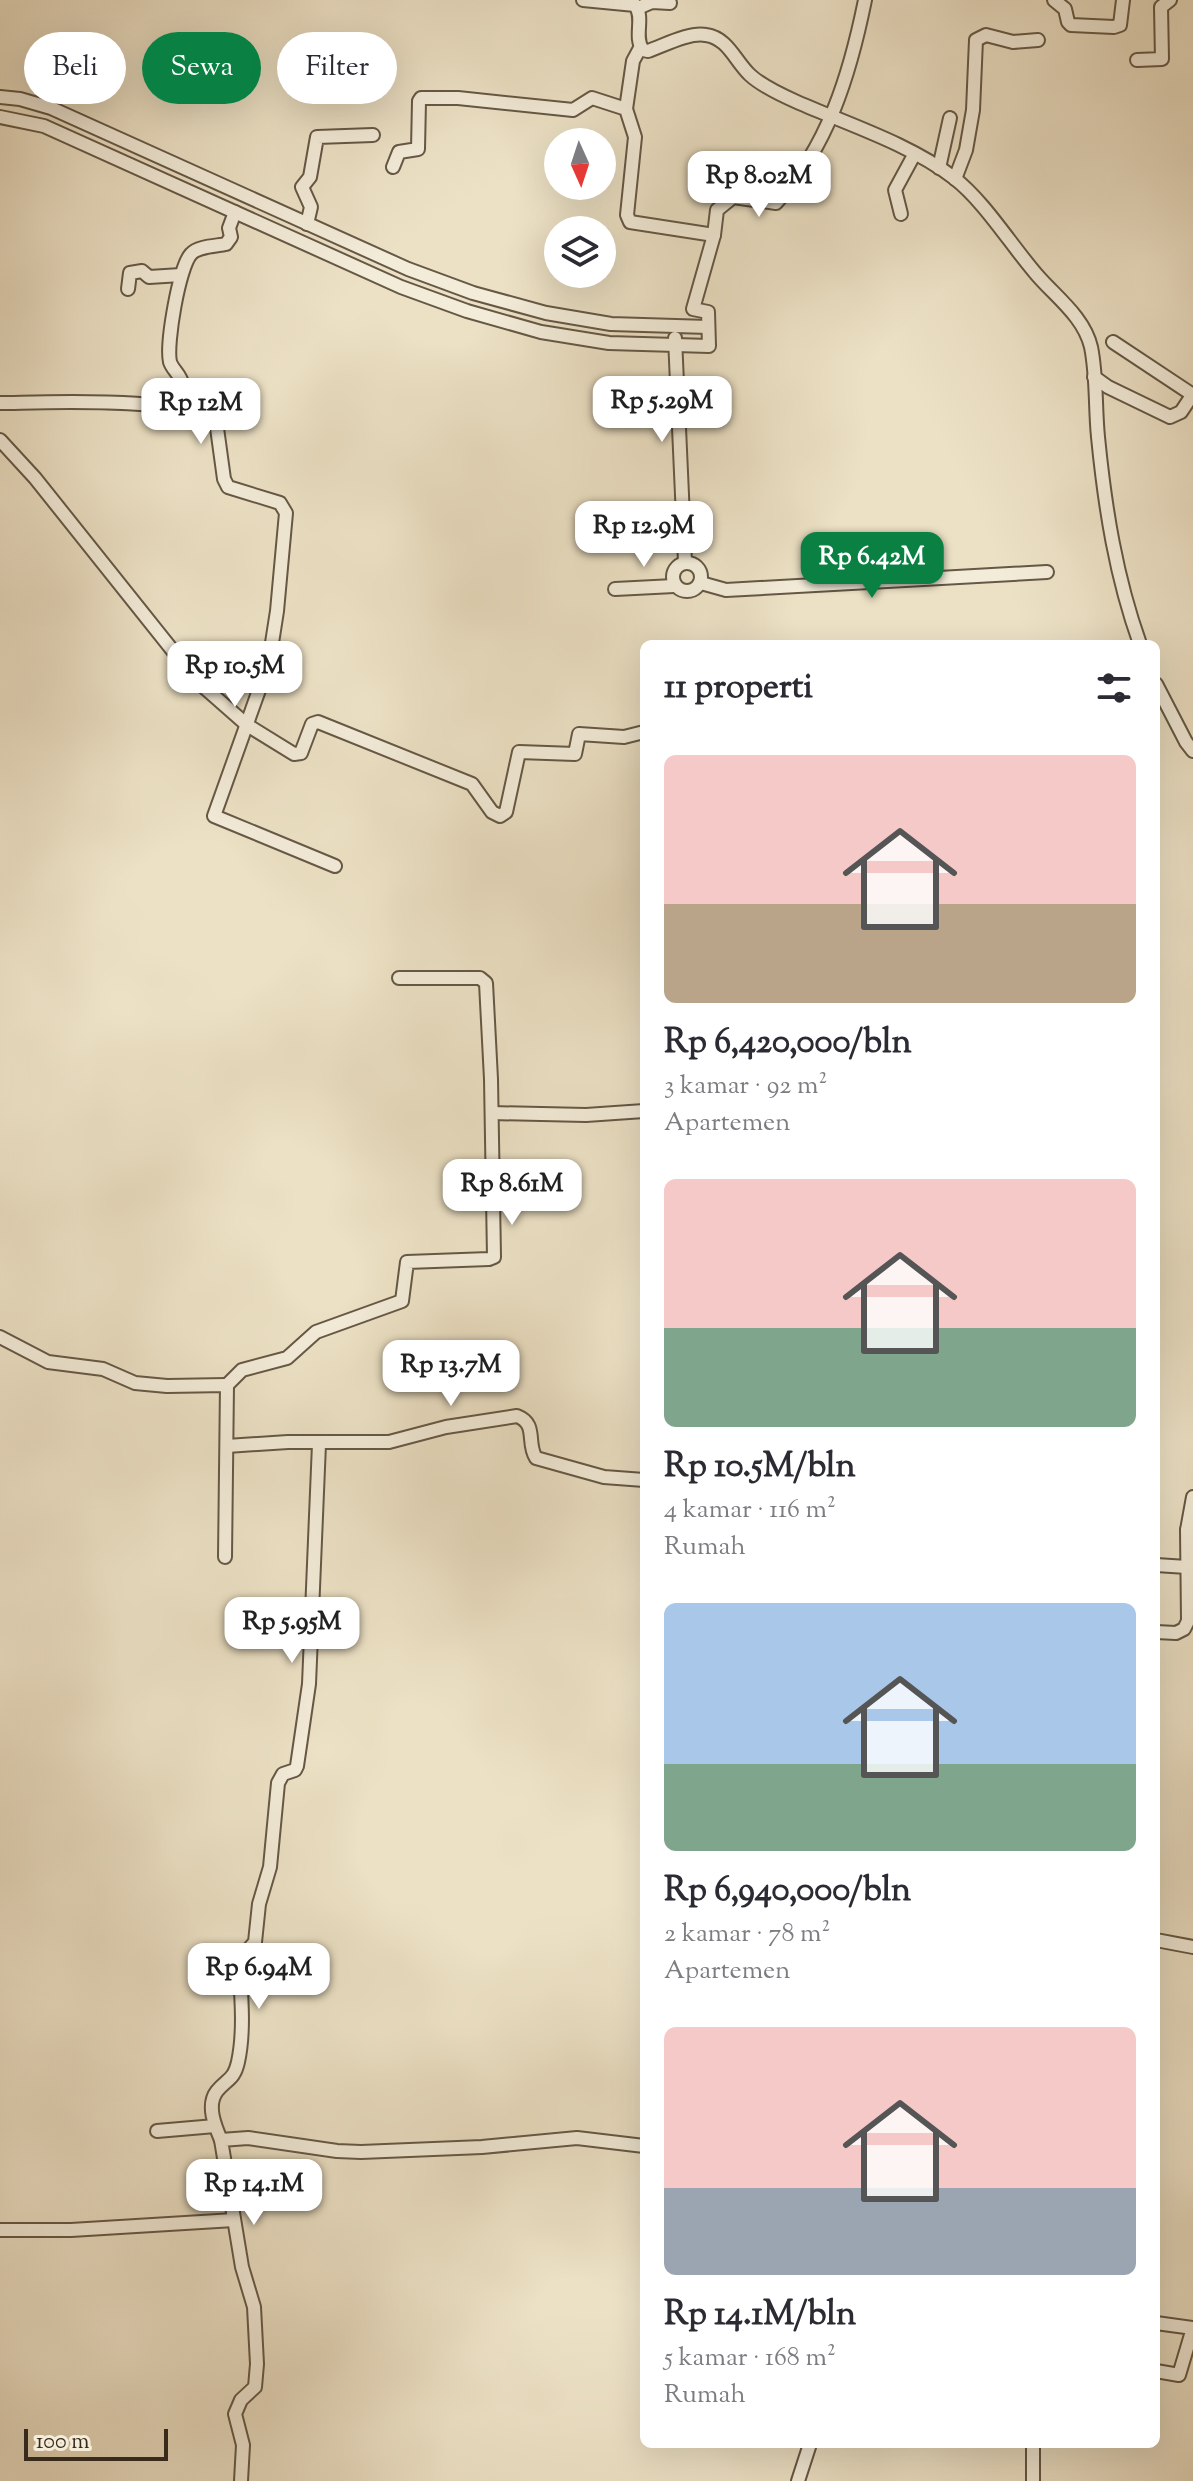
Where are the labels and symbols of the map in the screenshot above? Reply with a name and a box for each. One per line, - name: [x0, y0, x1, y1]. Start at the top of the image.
- north arrow: [544, 128, 616, 200]
- pin: Rp 8.02M: [676, 151, 842, 219]
- pin: Rp 5.29M: [579, 376, 745, 444]
- pin: Rp 12M: [136, 378, 266, 446]
- pin: Rp 12.9M: [561, 501, 727, 569]
- pin: Rp 6.42M: [789, 532, 955, 600]
- pin: Rp 10.5M: [152, 641, 318, 709]
- pin: Rp 8.61M: [429, 1159, 595, 1227]
- pin: Rp 13.7M: [368, 1340, 534, 1408]
- pin: Rp 5.95M: [209, 1597, 375, 1665]
- pin: Rp 6.94M: [176, 1943, 342, 2011]
- pin: Rp 14.1M: [171, 2159, 337, 2227]
- scale bar: [24, 2425, 168, 2461]

